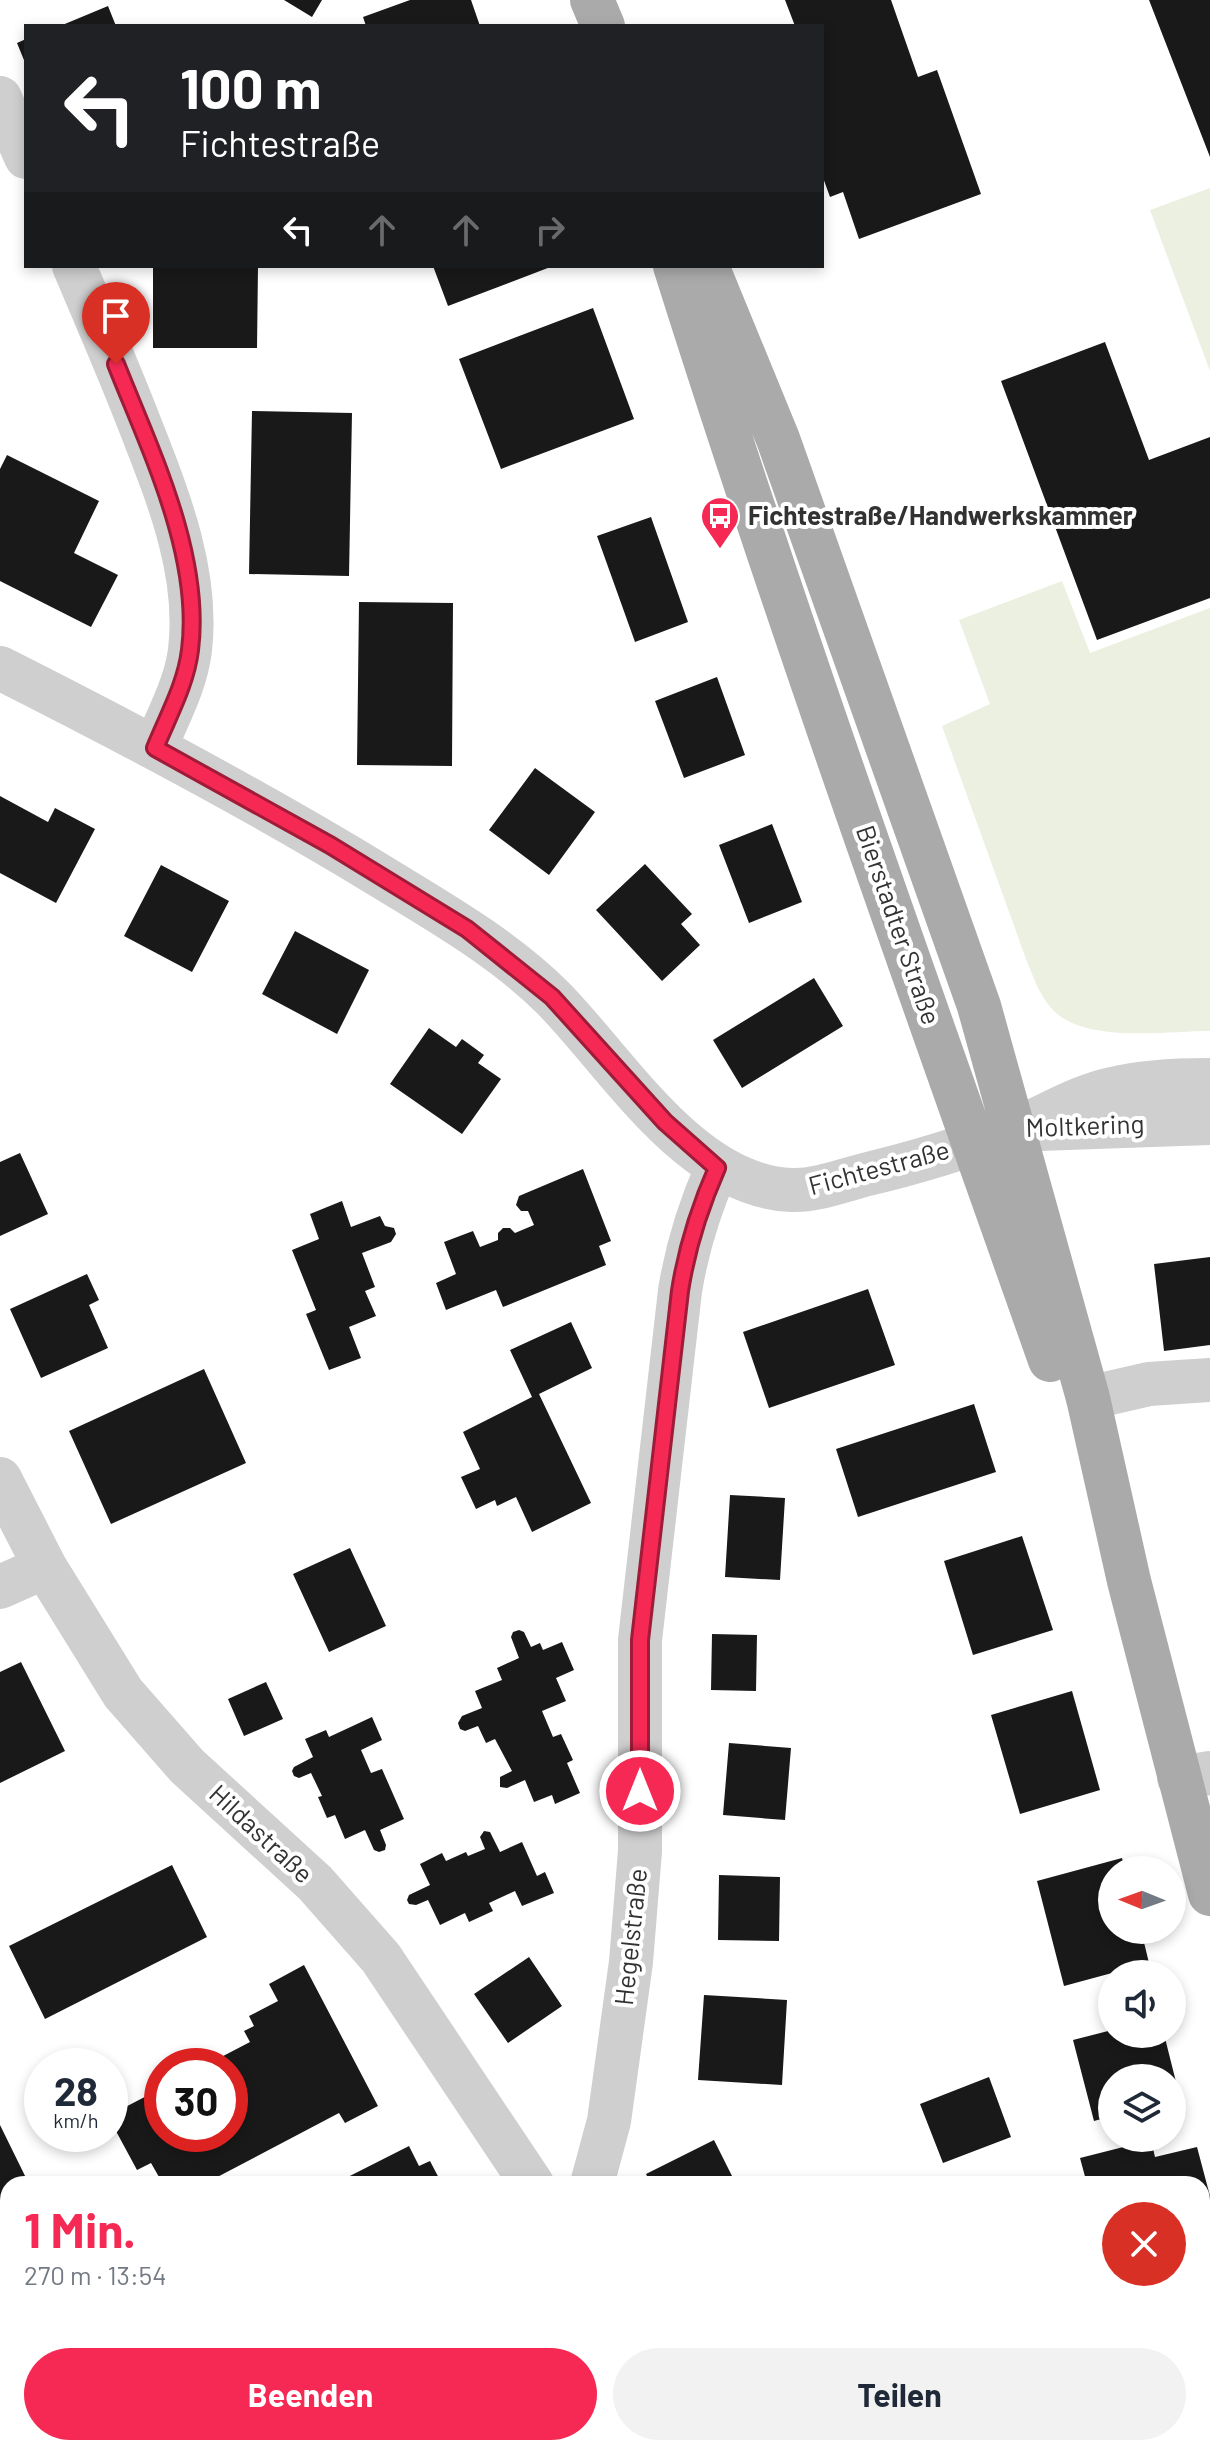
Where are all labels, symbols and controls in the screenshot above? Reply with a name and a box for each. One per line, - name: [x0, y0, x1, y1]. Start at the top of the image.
- text: 100 m: [180, 53, 322, 120]
- icon: left: [48, 56, 152, 160]
- text: Fichtestraße: [180, 121, 380, 164]
- icon: left: [276, 208, 320, 252]
- icon: ahead: [360, 208, 404, 252]
- icon: ahead: [444, 208, 488, 252]
- icon: right: [528, 208, 572, 252]
- pin: [82, 282, 150, 364]
- icon: arrive: [94, 294, 138, 338]
- bus stop icon: Fichtestraße/Handwerkskammer: [699, 495, 741, 550]
- place label: Fichtestraße/Handwerkskammer: [748, 499, 1133, 530]
- street label: Bierstadter Straße: [851, 821, 948, 1028]
- street label: Moltkering: [1025, 1107, 1145, 1142]
- street label: Fichtestraße: [805, 1133, 952, 1200]
- position arrow: [598, 1749, 682, 1833]
- street label: Hildastraße: [204, 1777, 320, 1889]
- north arrow: [1098, 1856, 1186, 1944]
- map controls: [1098, 1856, 1186, 2152]
- street label: Hegelstraße: [607, 1867, 652, 2007]
- button: sound: [1098, 1960, 1186, 2048]
- speed limit sign: 30: [144, 2048, 248, 2152]
- button: layers: [1098, 2064, 1186, 2152]
- text: 28: [54, 2066, 98, 2114]
- text: km/h: [53, 2108, 99, 2132]
- text: 1 Min.: [24, 2200, 136, 2258]
- button: close: [1102, 2202, 1186, 2286]
- text: 270 m · 13:54: [24, 2259, 166, 2290]
- button: Beenden: [24, 2348, 597, 2440]
- button: Teilen: [613, 2348, 1186, 2440]

